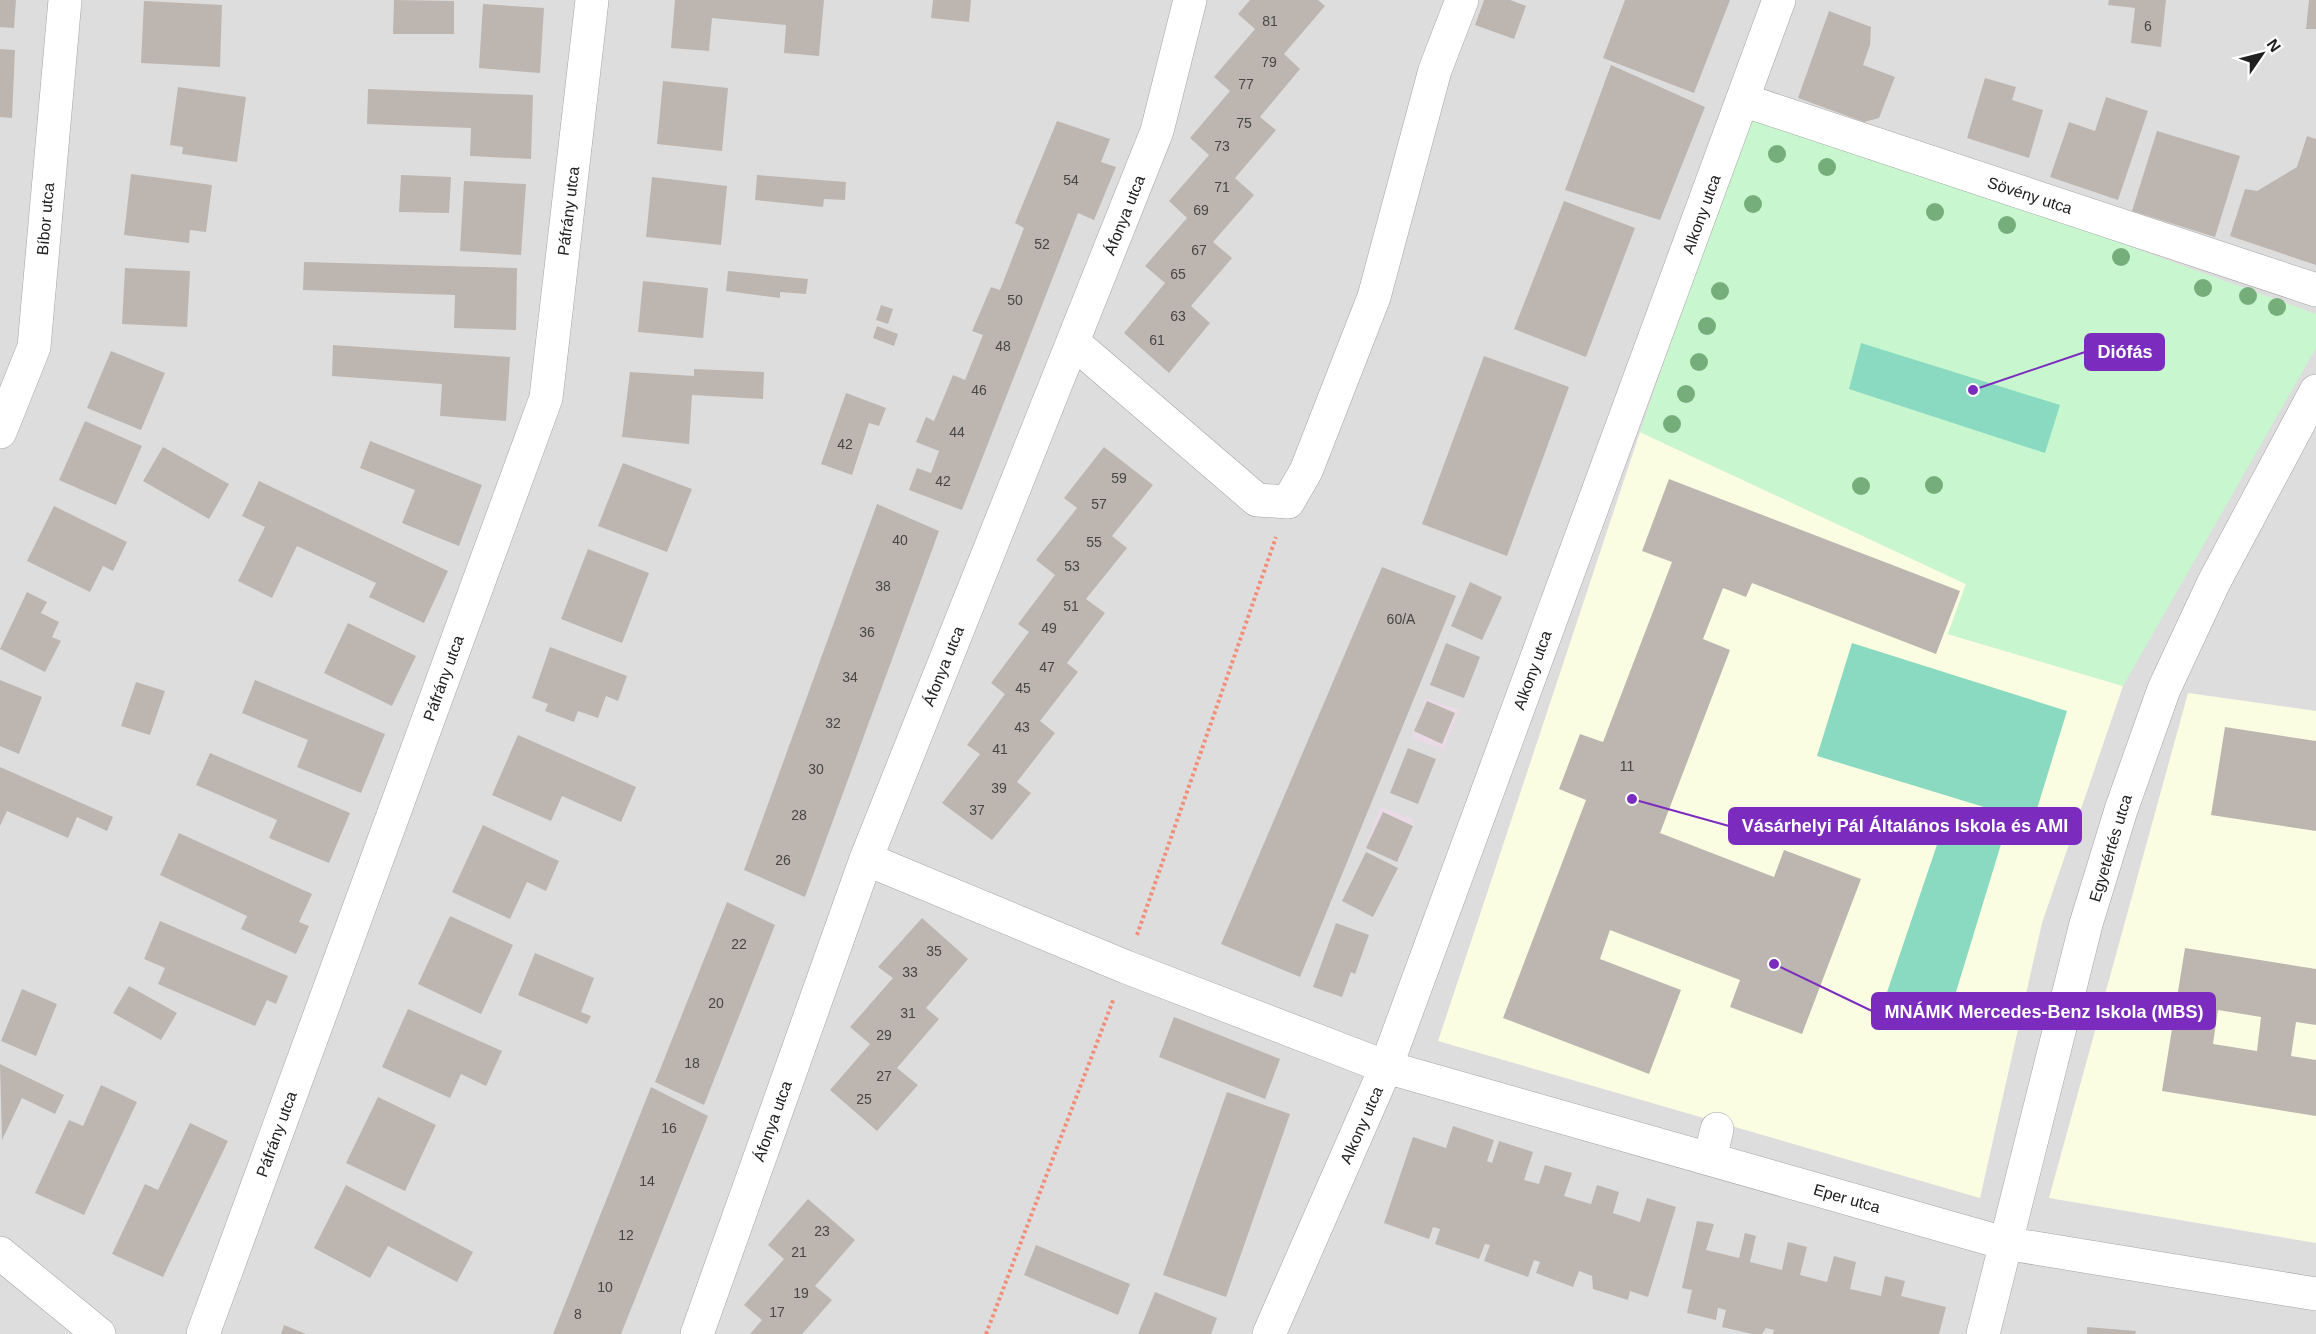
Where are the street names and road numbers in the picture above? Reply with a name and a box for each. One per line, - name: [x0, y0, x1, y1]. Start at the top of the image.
- street label: Páfrány utca: [555, 165, 582, 257]
- street label: Áfonya utca: [1100, 172, 1148, 258]
- street label: Alkony utca: [1679, 172, 1724, 256]
- street label: Sövény utca: [1985, 174, 2074, 217]
- street label: Bíbor utca: [34, 182, 57, 256]
- street label: Áfonya utca: [919, 623, 967, 709]
- street label: Alkony utca: [1510, 628, 1555, 712]
- street label: Páfrány utca: [420, 633, 467, 723]
- street label: Egyetértés utca: [2086, 792, 2135, 904]
- street label: Áfonya utca: [749, 1078, 795, 1164]
- street label: Alkony utca: [1337, 1084, 1386, 1166]
- street label: Páfrány utca: [253, 1089, 300, 1179]
- street label: Eper utca: [1812, 1181, 1882, 1216]

